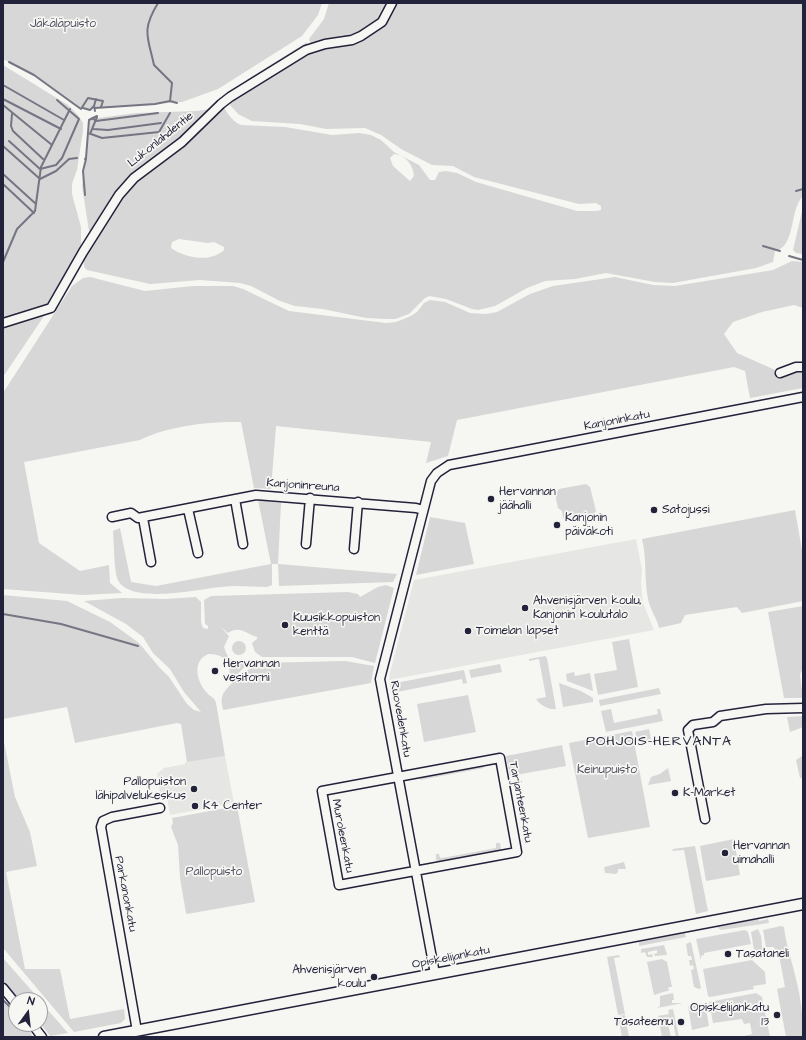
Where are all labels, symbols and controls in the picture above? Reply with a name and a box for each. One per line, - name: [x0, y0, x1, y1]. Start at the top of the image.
- park label: Jäkäläpuisto: [30, 17, 96, 31]
- street label: Lukonlahdentie: [125, 109, 197, 171]
- street label: Kanjoninkatu: [583, 408, 651, 434]
- street label: Kanjoninreuna: [266, 476, 340, 496]
- place label: Hervannan jäähalli: [499, 485, 556, 513]
- marker: Hervannan jäähalli: [486, 494, 496, 504]
- place label: Satojussi: [662, 503, 710, 517]
- marker: Satojussi: [649, 505, 659, 515]
- place label: Kanjonin päiväkoti: [565, 511, 613, 539]
- marker: Kanjonin päiväkoti: [552, 520, 562, 530]
- place label: Ahvenisjärven koulu, Kanjonin koulutalo: [533, 594, 642, 622]
- marker: Ahvenisjärven koulu, Kanjonin koulutalo: [520, 603, 530, 613]
- place label: Kuusikkopuiston kenttä: [293, 611, 380, 639]
- marker: Kuusikkopuiston kenttä: [280, 620, 290, 630]
- place label: Toimelan lapset: [476, 624, 559, 638]
- marker: Toimelan lapset: [463, 626, 473, 636]
- place label: Hervannan vesitorni: [223, 657, 280, 685]
- marker: Hervannan vesitorni: [210, 666, 220, 676]
- street label: Ruovedenkatu: [386, 680, 414, 758]
- district label: POHJOIS-HERVANTA: [586, 734, 732, 750]
- street label: Tarjanteenkatu: [505, 760, 535, 844]
- park label: Keinupuisto: [577, 763, 637, 777]
- place label: Pallopuiston lähipalvelukeskus: [96, 775, 186, 803]
- marker: Pallopuiston lähipalvelukeskus: [189, 784, 199, 794]
- place label: K-Market: [683, 786, 735, 800]
- marker: K-Market: [670, 788, 680, 798]
- street label: Muroleenkatu: [328, 798, 356, 874]
- place label: K4 Center: [203, 799, 262, 813]
- marker: K4 Center: [190, 801, 200, 811]
- place label: Hervannan uimahalli: [733, 839, 790, 867]
- marker: Hervannan uimahalli: [720, 848, 730, 858]
- street label: Parkanonkatu: [111, 855, 139, 933]
- park label: Pallopuisto: [186, 865, 242, 879]
- street label: Opiskelijankatu: [411, 943, 491, 973]
- place label: Tasataneli: [736, 947, 789, 961]
- marker: Tasataneli: [723, 949, 733, 959]
- place label: Ahvenisjärven koulu: [292, 963, 366, 991]
- marker: Ahvenisjärven koulu: [369, 972, 379, 982]
- north arrow: [8, 992, 48, 1032]
- text: N: [26, 993, 36, 1009]
- place label: Opiskelijankatu 13: [690, 1001, 769, 1029]
- marker: Opiskelijankatu 13: [772, 1010, 782, 1020]
- place label: Tasateemu: [614, 1015, 673, 1029]
- marker: Tasateemu: [676, 1017, 686, 1027]

